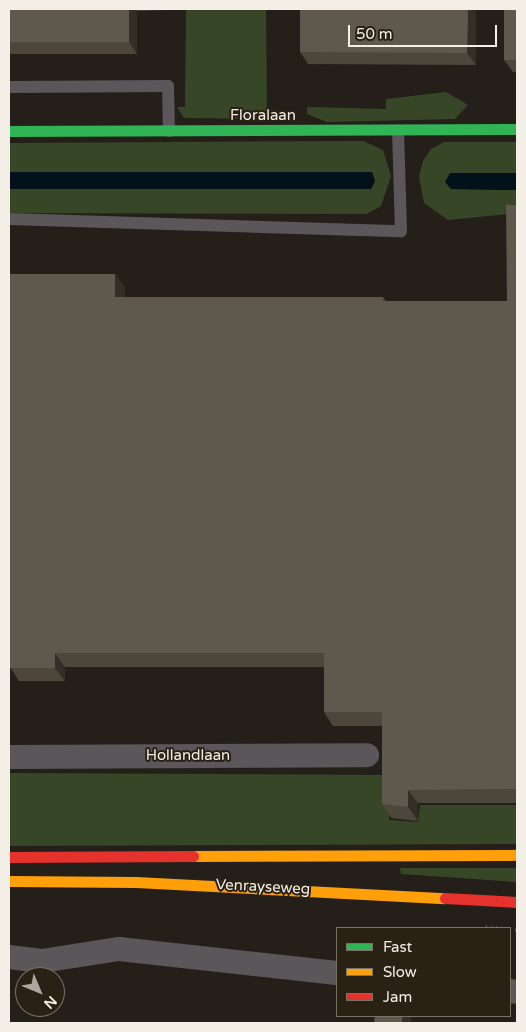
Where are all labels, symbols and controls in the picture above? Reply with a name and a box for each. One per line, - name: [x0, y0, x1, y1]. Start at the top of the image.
- scale bar: [351, 15, 500, 47]
- text: 50 m: [356, 25, 393, 43]
- street label: Floralaan: [230, 107, 296, 125]
- street label: Hollandlaan: [146, 747, 230, 765]
- street label: Venrayseweg: [215, 876, 311, 898]
- legend: [336, 927, 511, 1017]
- text: Fast: [383, 938, 412, 956]
- text: Slow: [383, 963, 417, 981]
- north arrow: [15, 967, 65, 1017]
- text: Jam: [383, 988, 412, 1006]
- text: N: [40, 992, 60, 1012]

